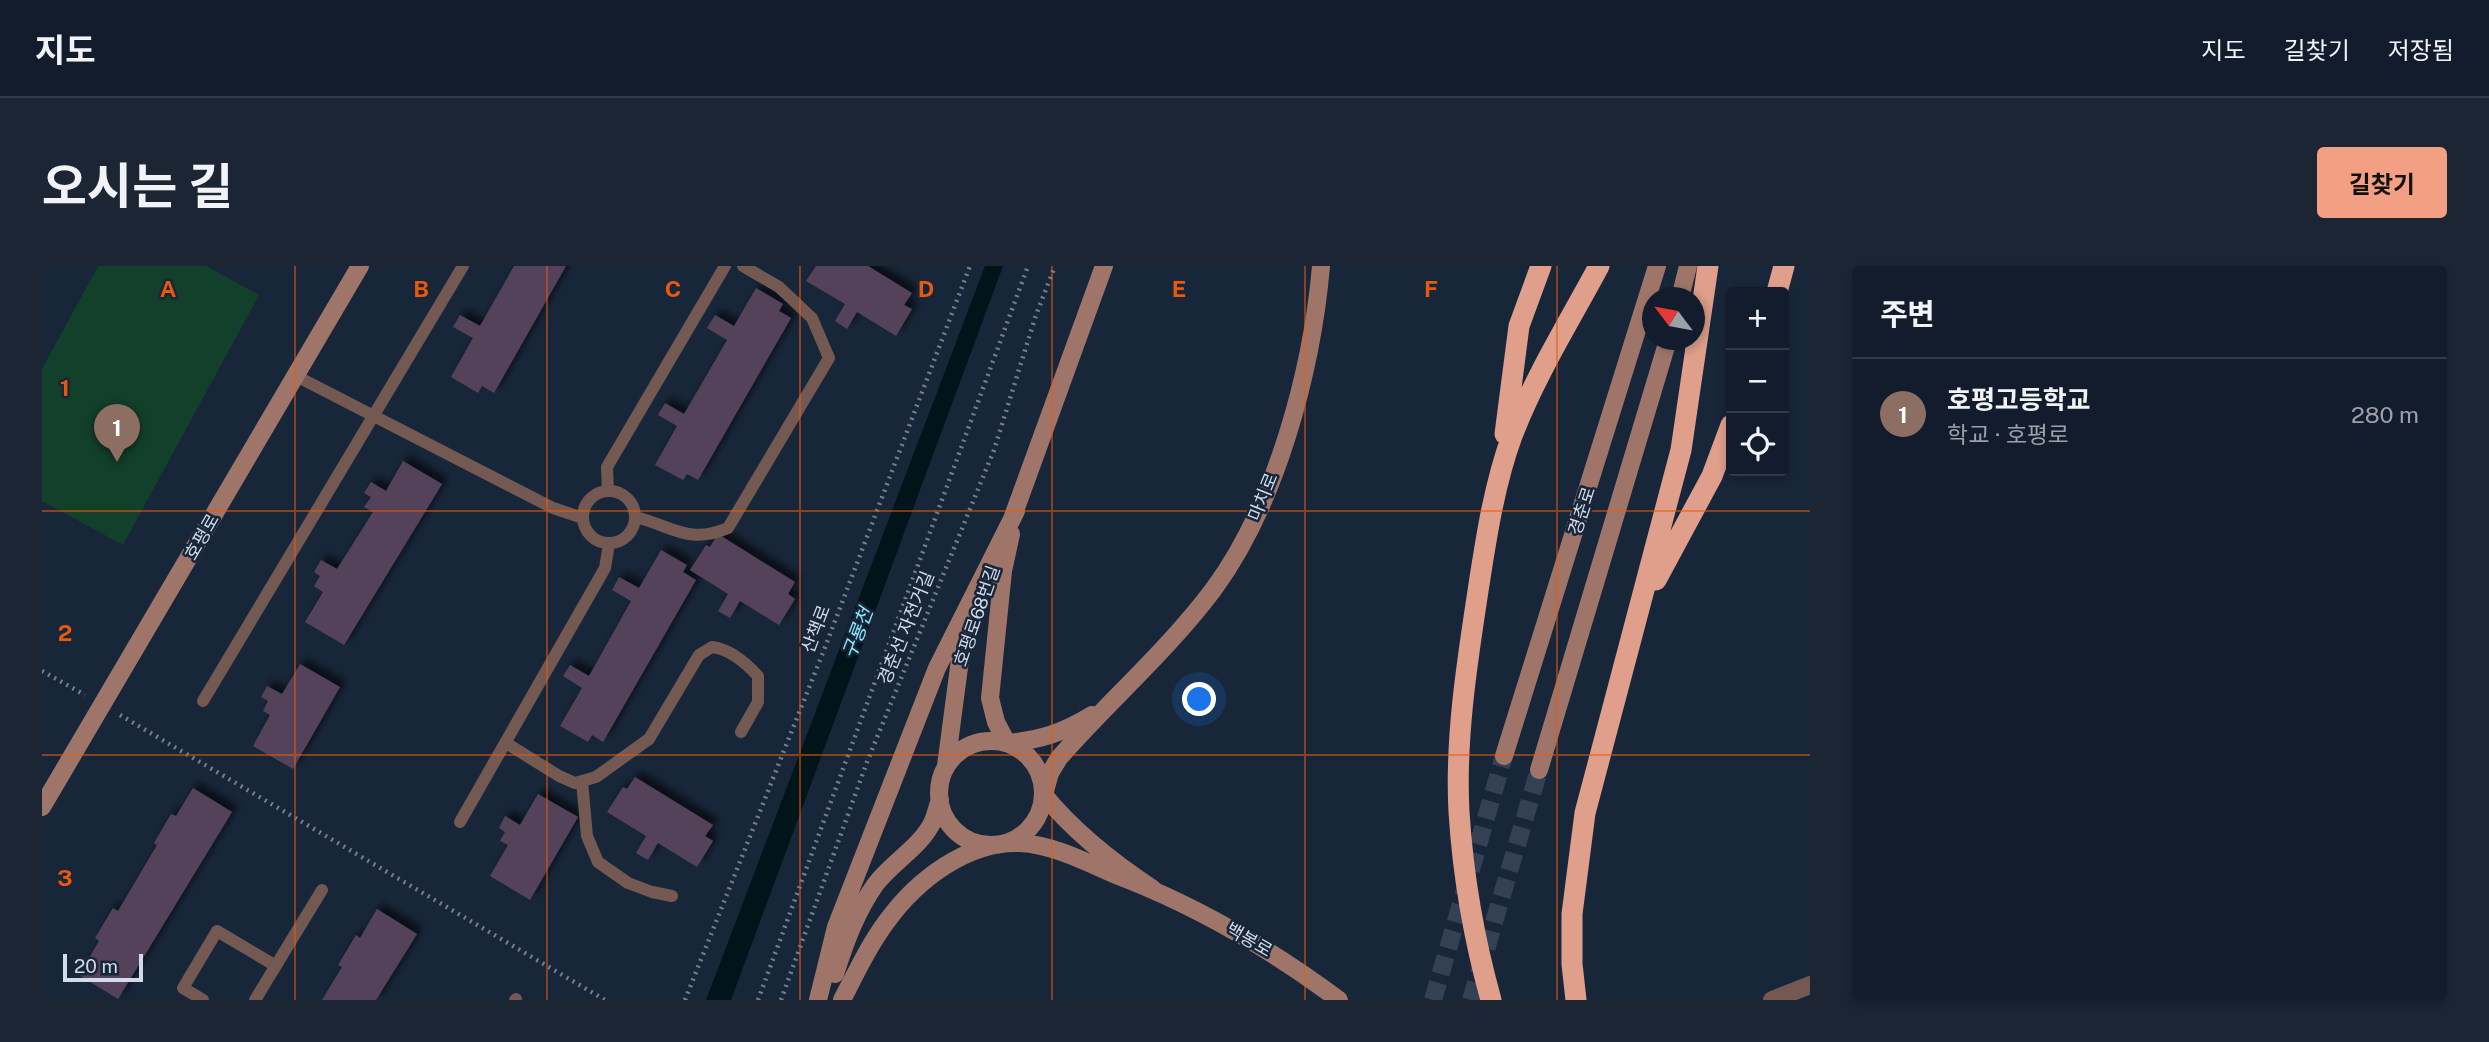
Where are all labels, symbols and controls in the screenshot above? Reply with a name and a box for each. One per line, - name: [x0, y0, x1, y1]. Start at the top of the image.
- text: 지도: [35, 31, 96, 69]
- text: 지도: [2201, 36, 2246, 64]
- text: 길찾기: [2284, 36, 2350, 64]
- text: 저장됨: [2388, 36, 2454, 64]
- button: 길찾기: [2317, 147, 2447, 218]
- text: 오시는 길: [42, 157, 233, 215]
- text: A: [160, 275, 177, 302]
- text: B: [413, 275, 429, 302]
- text: C: [665, 275, 681, 302]
- text: D: [918, 275, 934, 302]
- text: E: [1172, 275, 1186, 302]
- text: F: [1424, 275, 1438, 302]
- north arrow: [1642, 287, 1705, 350]
- map controls: [1726, 287, 1789, 476]
- button: +: [1726, 287, 1789, 350]
- text: 주변: [1880, 296, 1935, 332]
- button: −: [1726, 350, 1789, 413]
- text: 1: [60, 374, 70, 401]
- text: 호평고등학교: [1947, 384, 2091, 415]
- text: 1: [1898, 401, 1908, 428]
- text: 280 m: [2351, 401, 2419, 428]
- pin: 1: [94, 404, 140, 462]
- button: locate: [1726, 413, 1789, 476]
- text: 학교 · 호평로: [1947, 421, 2069, 448]
- street label: 마치로: [1243, 470, 1282, 524]
- street label: 경춘로: [1564, 484, 1599, 538]
- street label: 호평로: [180, 510, 223, 564]
- street label: 호평로68번길: [949, 563, 1004, 669]
- street label: 경춘선 자전거길: [873, 568, 938, 688]
- street label: 산책로: [797, 602, 834, 656]
- water label: 구룡천: [837, 603, 877, 661]
- text: 2: [58, 619, 72, 646]
- your location: [1182, 682, 1216, 716]
- text: 3: [57, 864, 73, 891]
- street label: 백봉로: [1222, 918, 1276, 961]
- scale bar: [63, 951, 144, 983]
- text: 20 m: [74, 955, 118, 977]

